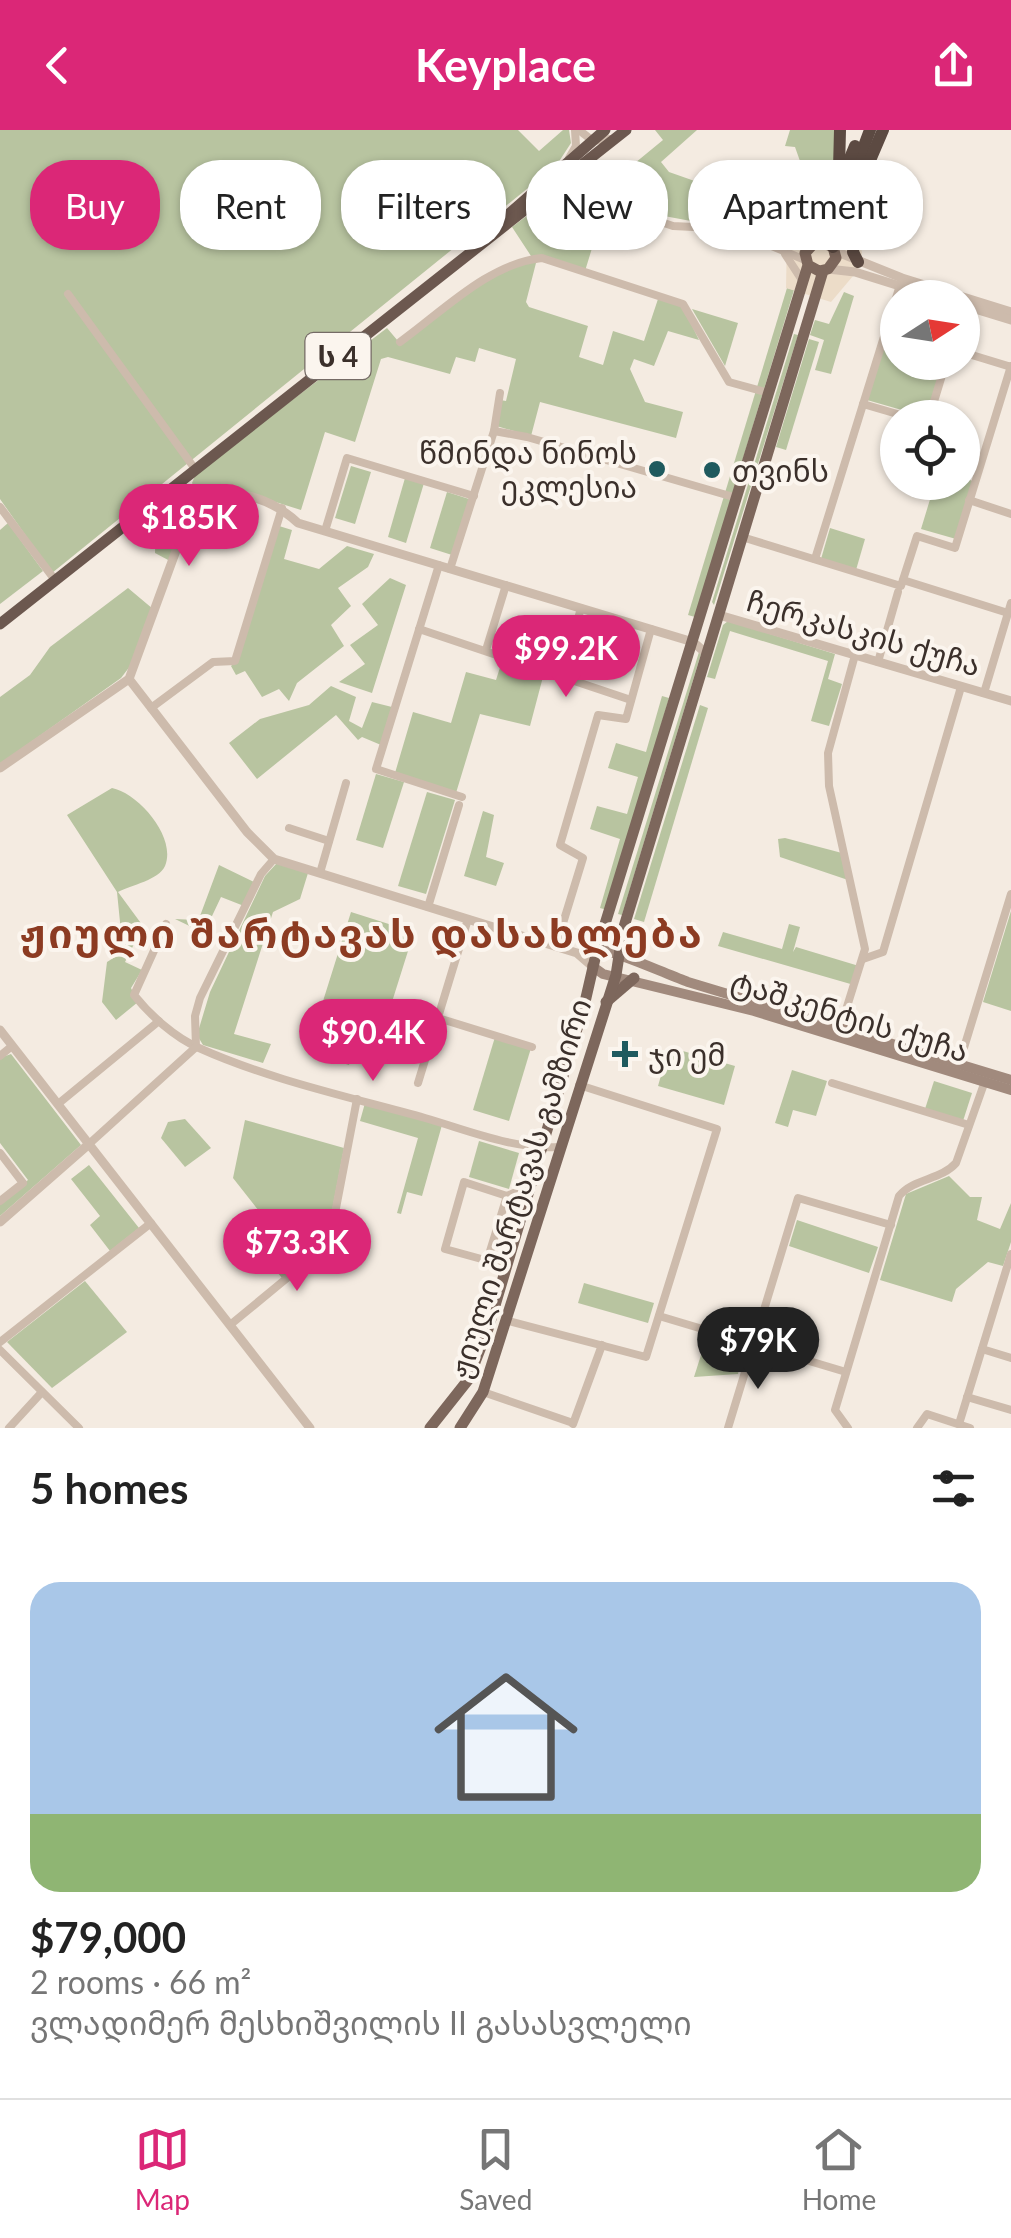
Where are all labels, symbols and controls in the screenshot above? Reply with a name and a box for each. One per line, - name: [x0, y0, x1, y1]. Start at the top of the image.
- icon: back: [30, 38, 85, 93]
- text: Keyplace: [415, 38, 596, 92]
- icon: share: [926, 38, 981, 93]
- chip: Buy: [30, 160, 160, 250]
- chip: Rent: [180, 160, 321, 250]
- chip: Filters: [341, 160, 506, 250]
- chip: New: [526, 160, 668, 250]
- chip: Apartment: [688, 160, 923, 250]
- north arrow: [880, 280, 980, 380]
- map controls: [880, 280, 980, 500]
- road number: ს 4: [306, 333, 370, 379]
- button: locate: [880, 400, 980, 500]
- place label: წმინდა ნინოს ეკლესია: [419, 434, 637, 506]
- place label: თვინს: [732, 452, 829, 490]
- marker: წმინდა ნინოს ეკლესია: [646, 458, 668, 480]
- marker: თვინს: [701, 459, 723, 481]
- pin: $185K: [119, 484, 259, 569]
- text: $185K: [141, 497, 237, 536]
- street label: ჩერკასკის ქუჩა: [743, 581, 985, 684]
- pin: $99.2K: [485, 615, 647, 700]
- text: $99.2K: [514, 628, 618, 667]
- district label: ჟიული შარტავას დასახლება: [20, 909, 704, 959]
- street label: ტაშკენტის ქუჩა: [726, 962, 973, 1070]
- street label: ჟიული შარტავას გამზირი: [441, 994, 599, 1383]
- pin: $90.4K: [292, 999, 454, 1084]
- text: $90.4K: [321, 1012, 425, 1051]
- place label: ჯი ემ: [648, 1036, 726, 1074]
- marker: ჯი ემ: [612, 1041, 638, 1067]
- pin: $73.3K: [216, 1209, 378, 1294]
- text: $73.3K: [245, 1222, 349, 1261]
- pin: $79K: [699, 1307, 817, 1392]
- text: $79K: [719, 1320, 797, 1359]
- icon: filters: [926, 1461, 981, 1516]
- text: 5 homes: [30, 1463, 188, 1513]
- icon: home: [416, 1647, 596, 1827]
- text: $79,000: [30, 1912, 186, 1962]
- text: 2 rooms · 66 m²: [30, 1962, 251, 2001]
- text: ვლადიმერ მესხიშვილის II გასასვლელი: [30, 2003, 692, 2042]
- tab: Map: [135, 2122, 190, 2216]
- tab: Saved: [459, 2122, 532, 2216]
- tab: Home: [802, 2122, 876, 2216]

